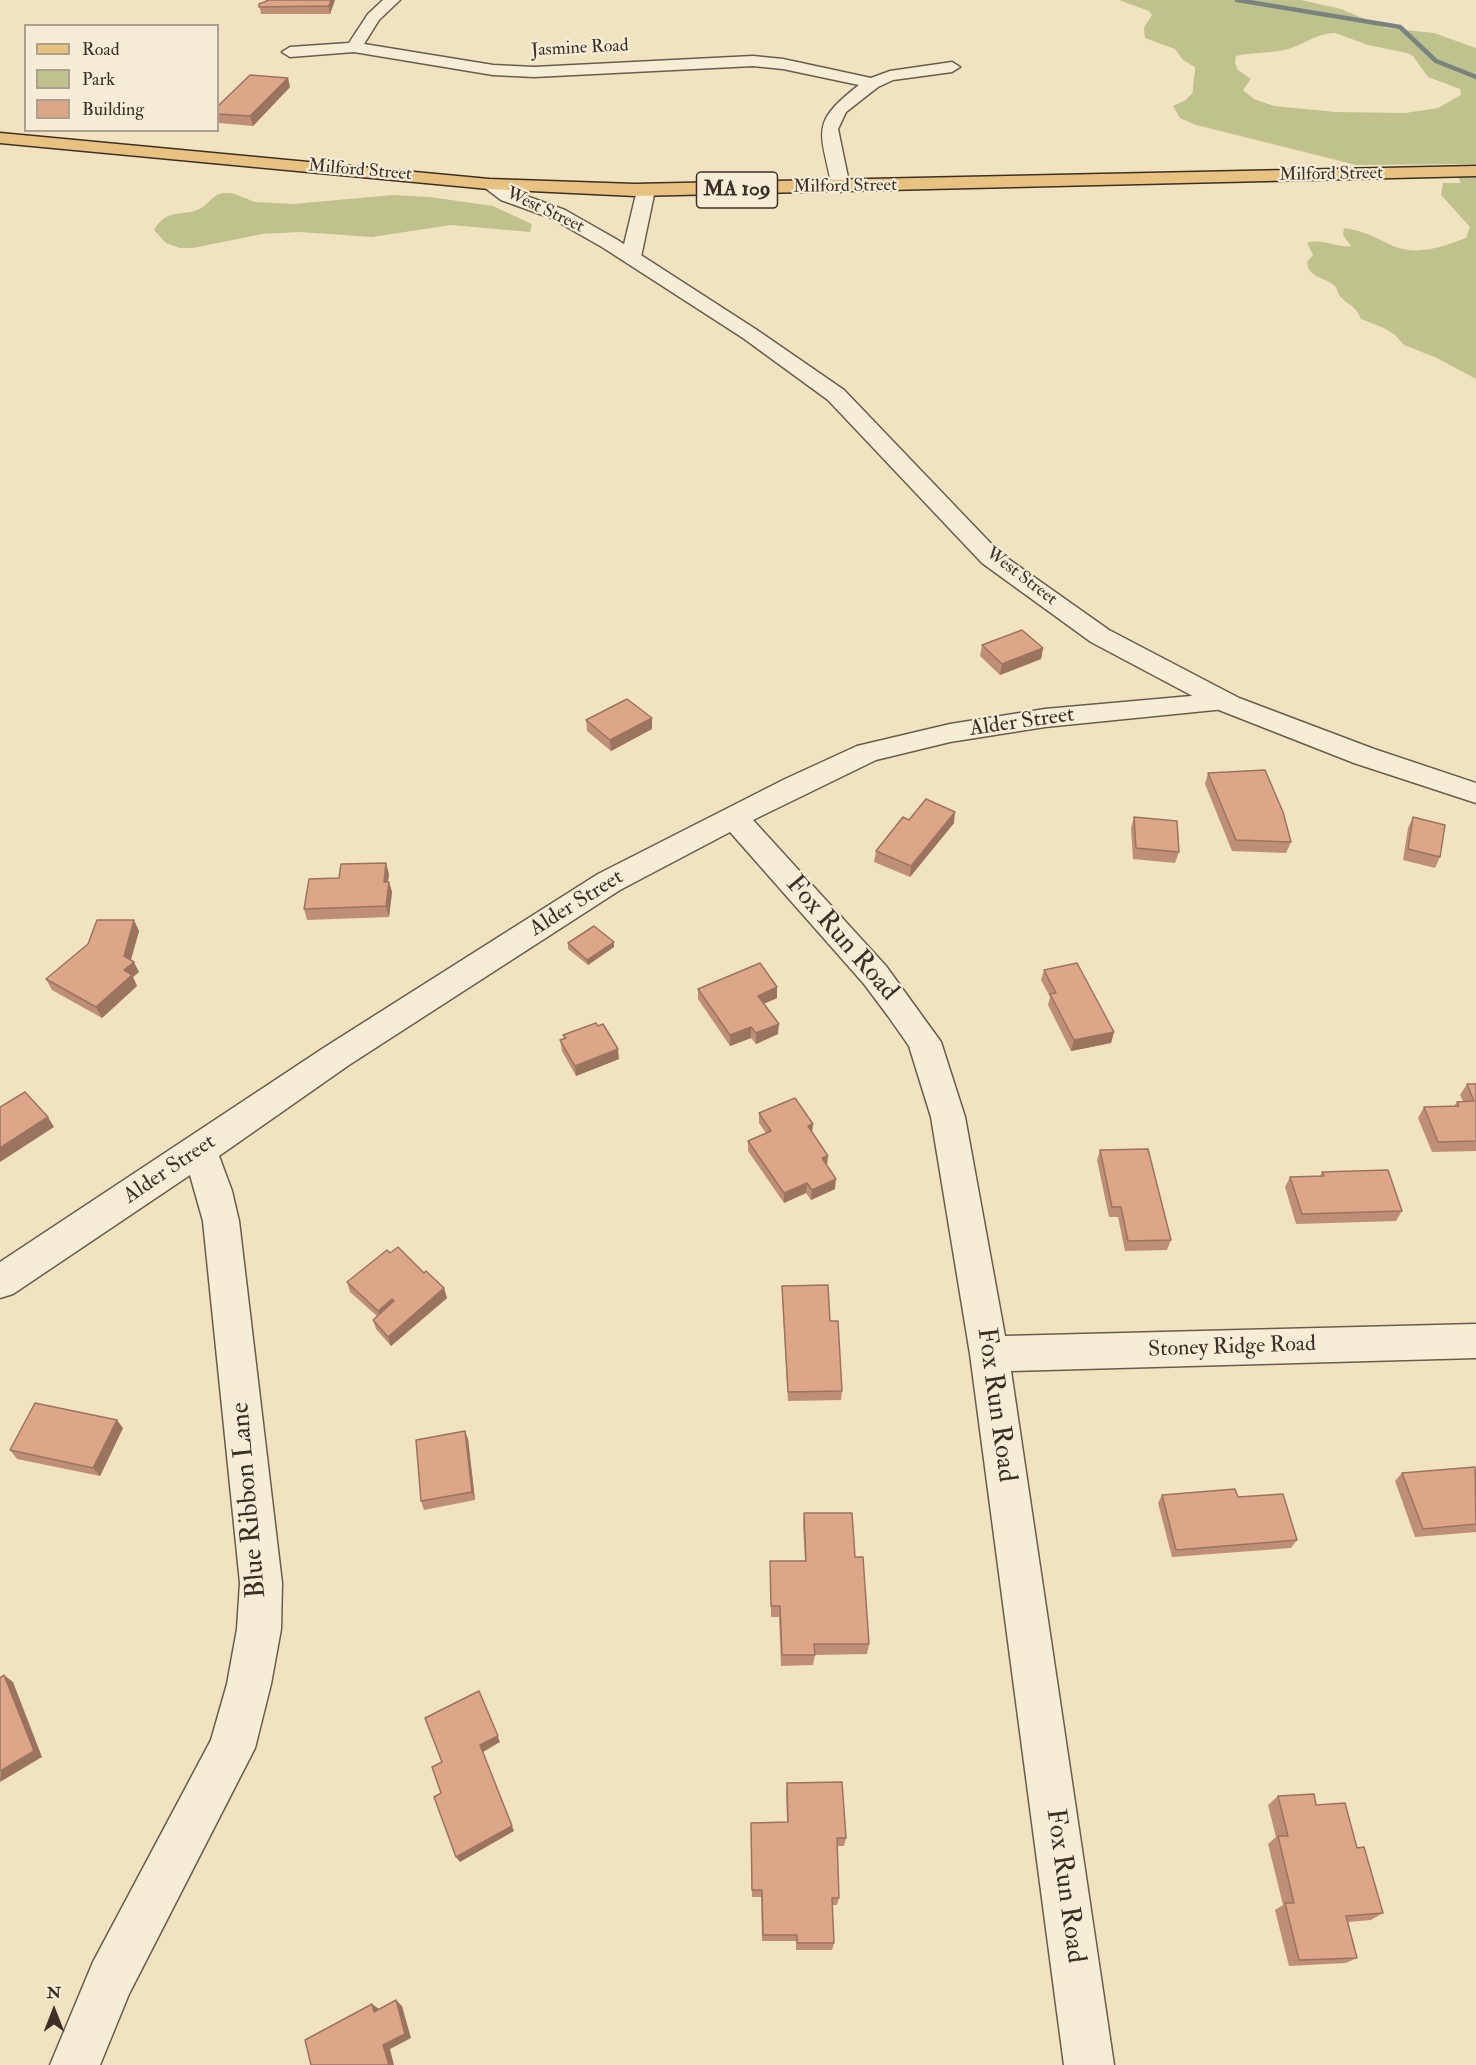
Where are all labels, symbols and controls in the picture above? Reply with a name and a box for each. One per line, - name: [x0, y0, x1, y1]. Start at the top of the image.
- legend: [24, 24, 219, 132]
- street label: Jasmine Road: [531, 36, 629, 62]
- text: Road: [82, 38, 120, 61]
- text: Park: [82, 68, 115, 91]
- text: Building: [82, 98, 144, 121]
- street label: Milford Street: [307, 156, 413, 186]
- street label: Milford Street: [1279, 163, 1383, 187]
- road number: MA 109: [696, 172, 777, 208]
- street label: Milford Street: [793, 175, 897, 199]
- street label: West Street: [503, 184, 587, 238]
- street label: West Street: [981, 543, 1061, 611]
- street label: Alder Street: [968, 703, 1076, 743]
- street label: Alder Street: [525, 865, 629, 943]
- street label: Fox Run Road: [778, 870, 904, 1008]
- street label: Alder Street: [119, 1130, 221, 1210]
- street label: Fox Run Road: [968, 1326, 1022, 1484]
- street label: Stoney Ridge Road: [1148, 1332, 1316, 1364]
- street label: Blue Ribbon Lane: [225, 1401, 275, 1599]
- street label: Fox Run Road: [1037, 1807, 1091, 1965]
- north arrow: [24, 1981, 84, 2041]
- text: N: [47, 1983, 61, 2003]

